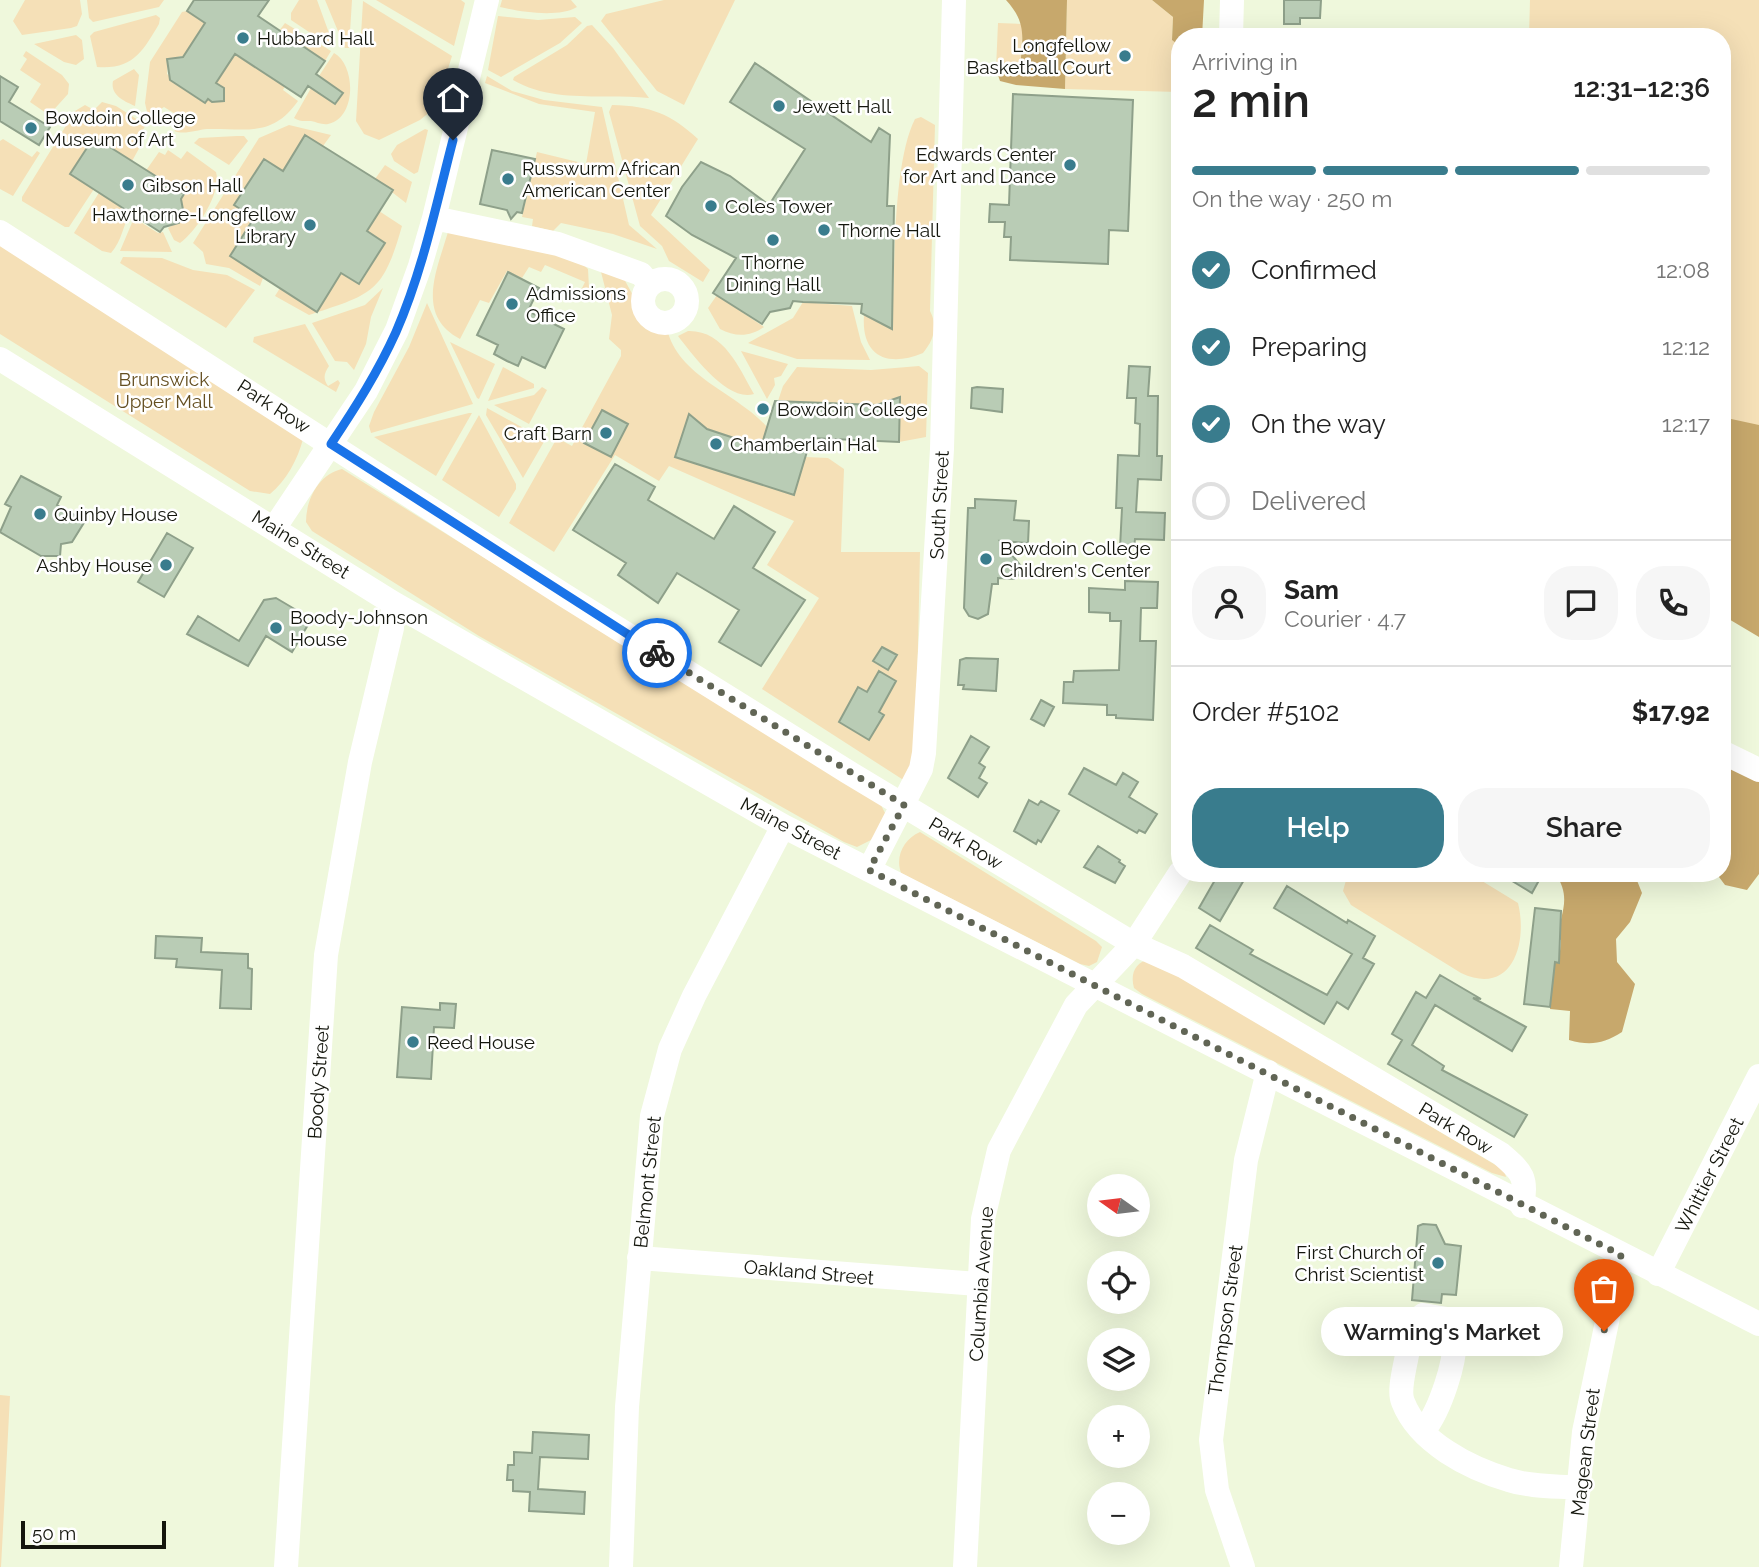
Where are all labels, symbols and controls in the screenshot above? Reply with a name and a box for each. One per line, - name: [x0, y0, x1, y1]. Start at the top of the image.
- place label: Hubbard Hall: [257, 27, 375, 49]
- marker: Hubbard Hall: [235, 30, 251, 46]
- place label: Longfellow Basketball Court: [966, 34, 1112, 78]
- marker: Longfellow Basketball Court: [1117, 48, 1133, 64]
- text: Arriving in: [1192, 48, 1298, 75]
- pin: [423, 68, 483, 140]
- text: 12:31–12:36: [1574, 73, 1710, 103]
- text: 2 min: [1192, 74, 1310, 128]
- icon: home: [434, 79, 472, 117]
- place label: Jewett Hall: [793, 95, 892, 117]
- marker: Jewett Hall: [771, 98, 787, 114]
- place label: Bowdoin College Museum of Art: [45, 106, 196, 150]
- marker: Bowdoin College Museum of Art: [23, 120, 39, 136]
- place label: Edwards Center for Art and Dance: [903, 143, 1056, 187]
- place label: Russwurm African American Center: [522, 157, 680, 201]
- marker: Edwards Center for Art and Dance: [1062, 157, 1078, 173]
- marker: Russwurm African American Center: [500, 171, 516, 187]
- place label: Gibson Hall: [142, 174, 243, 196]
- marker: Gibson Hall: [120, 177, 136, 193]
- text: On the way · 250 m: [1192, 185, 1392, 212]
- place label: Coles Tower: [725, 195, 833, 217]
- marker: Coles Tower: [703, 198, 719, 214]
- place label: Hawthorne-Longfellow Library: [92, 203, 297, 247]
- marker: Hawthorne-Longfellow Library: [302, 217, 318, 233]
- place label: Thorne Hall: [838, 219, 941, 241]
- marker: Thorne Hall: [816, 222, 832, 238]
- marker: Thorne Dining Hall: [765, 232, 781, 248]
- place label: Thorne Dining Hall: [725, 251, 821, 295]
- icon: check: [1192, 251, 1230, 289]
- text: Confirmed: [1251, 255, 1377, 285]
- text: 12:08: [1656, 256, 1710, 283]
- place label: Admissions Office: [526, 282, 626, 326]
- marker: Admissions Office: [504, 296, 520, 312]
- icon: check: [1192, 328, 1230, 366]
- text: Preparing: [1251, 332, 1367, 362]
- text: 12:12: [1662, 333, 1710, 360]
- park label: Brunswick Upper Mall: [115, 368, 213, 412]
- street label: Park Row: [234, 374, 315, 438]
- place label: Bowdoin College: [777, 398, 928, 420]
- marker: Bowdoin College: [755, 401, 771, 417]
- icon: check: [1192, 405, 1230, 443]
- text: On the way: [1251, 409, 1386, 439]
- text: 12:17: [1662, 410, 1710, 437]
- place label: Craft Barn: [504, 422, 592, 444]
- marker: Craft Barn: [598, 425, 614, 441]
- place label: Chamberlain Hal: [730, 433, 877, 455]
- marker: Chamberlain Hal: [708, 436, 724, 452]
- street label: South Street: [925, 449, 953, 560]
- text: Delivered: [1251, 486, 1366, 516]
- place label: Quinby House: [54, 503, 178, 525]
- street label: Maine Street: [248, 505, 354, 583]
- marker: Quinby House: [32, 506, 48, 522]
- place label: Bowdoin College Children's Center: [1000, 537, 1151, 581]
- marker: Bowdoin College Children's Center: [978, 551, 994, 567]
- place label: Ashby House: [36, 554, 152, 576]
- marker: Ashby House: [158, 557, 174, 573]
- button: person: [1192, 566, 1266, 640]
- button: chat: [1544, 566, 1618, 640]
- button: phone: [1636, 566, 1710, 640]
- text: Sam: [1284, 575, 1339, 605]
- text: Courier · 4.7: [1284, 605, 1406, 632]
- place label: Boody-Johnson House: [290, 606, 428, 650]
- courier: [622, 618, 692, 688]
- marker: Boody-Johnson House: [268, 620, 284, 636]
- icon: bike: [638, 634, 676, 672]
- text: Order #5102: [1192, 697, 1339, 727]
- text: $17.92: [1632, 697, 1710, 727]
- button: Help: [1192, 788, 1444, 868]
- button: Share: [1458, 788, 1710, 868]
- street label: Maine Street: [737, 792, 846, 864]
- street label: Park Row: [925, 812, 1007, 874]
- street label: Boody Street: [303, 1024, 333, 1140]
- place label: Reed House: [427, 1031, 535, 1053]
- marker: Reed House: [405, 1034, 421, 1050]
- street label: Park Row: [1415, 1097, 1497, 1159]
- street label: Whittier Street: [1670, 1113, 1748, 1237]
- street label: Belmont Street: [629, 1114, 665, 1249]
- north arrow: [1087, 1174, 1150, 1237]
- map controls: [1087, 1174, 1150, 1545]
- street label: Columbia Avenue: [965, 1206, 997, 1362]
- place label: First Church of Christ Scientist: [1294, 1241, 1425, 1285]
- street label: Thompson Street: [1204, 1242, 1247, 1397]
- button: locate: [1087, 1251, 1150, 1314]
- street label: Oakland Street: [743, 1255, 876, 1289]
- marker: First Church of Christ Scientist: [1430, 1255, 1446, 1271]
- pin: [1574, 1259, 1634, 1331]
- icon: bag: [1585, 1270, 1623, 1308]
- callout: Warming's Market: [1320, 1306, 1562, 1356]
- text: Warming's Market: [1344, 1318, 1540, 1345]
- button: layers: [1087, 1328, 1150, 1391]
- street label: Magean Street: [1566, 1386, 1604, 1517]
- button: +: [1087, 1405, 1150, 1468]
- button: −: [1087, 1482, 1150, 1545]
- scale bar: [21, 1518, 166, 1550]
- text: 50 m: [32, 1522, 76, 1544]

